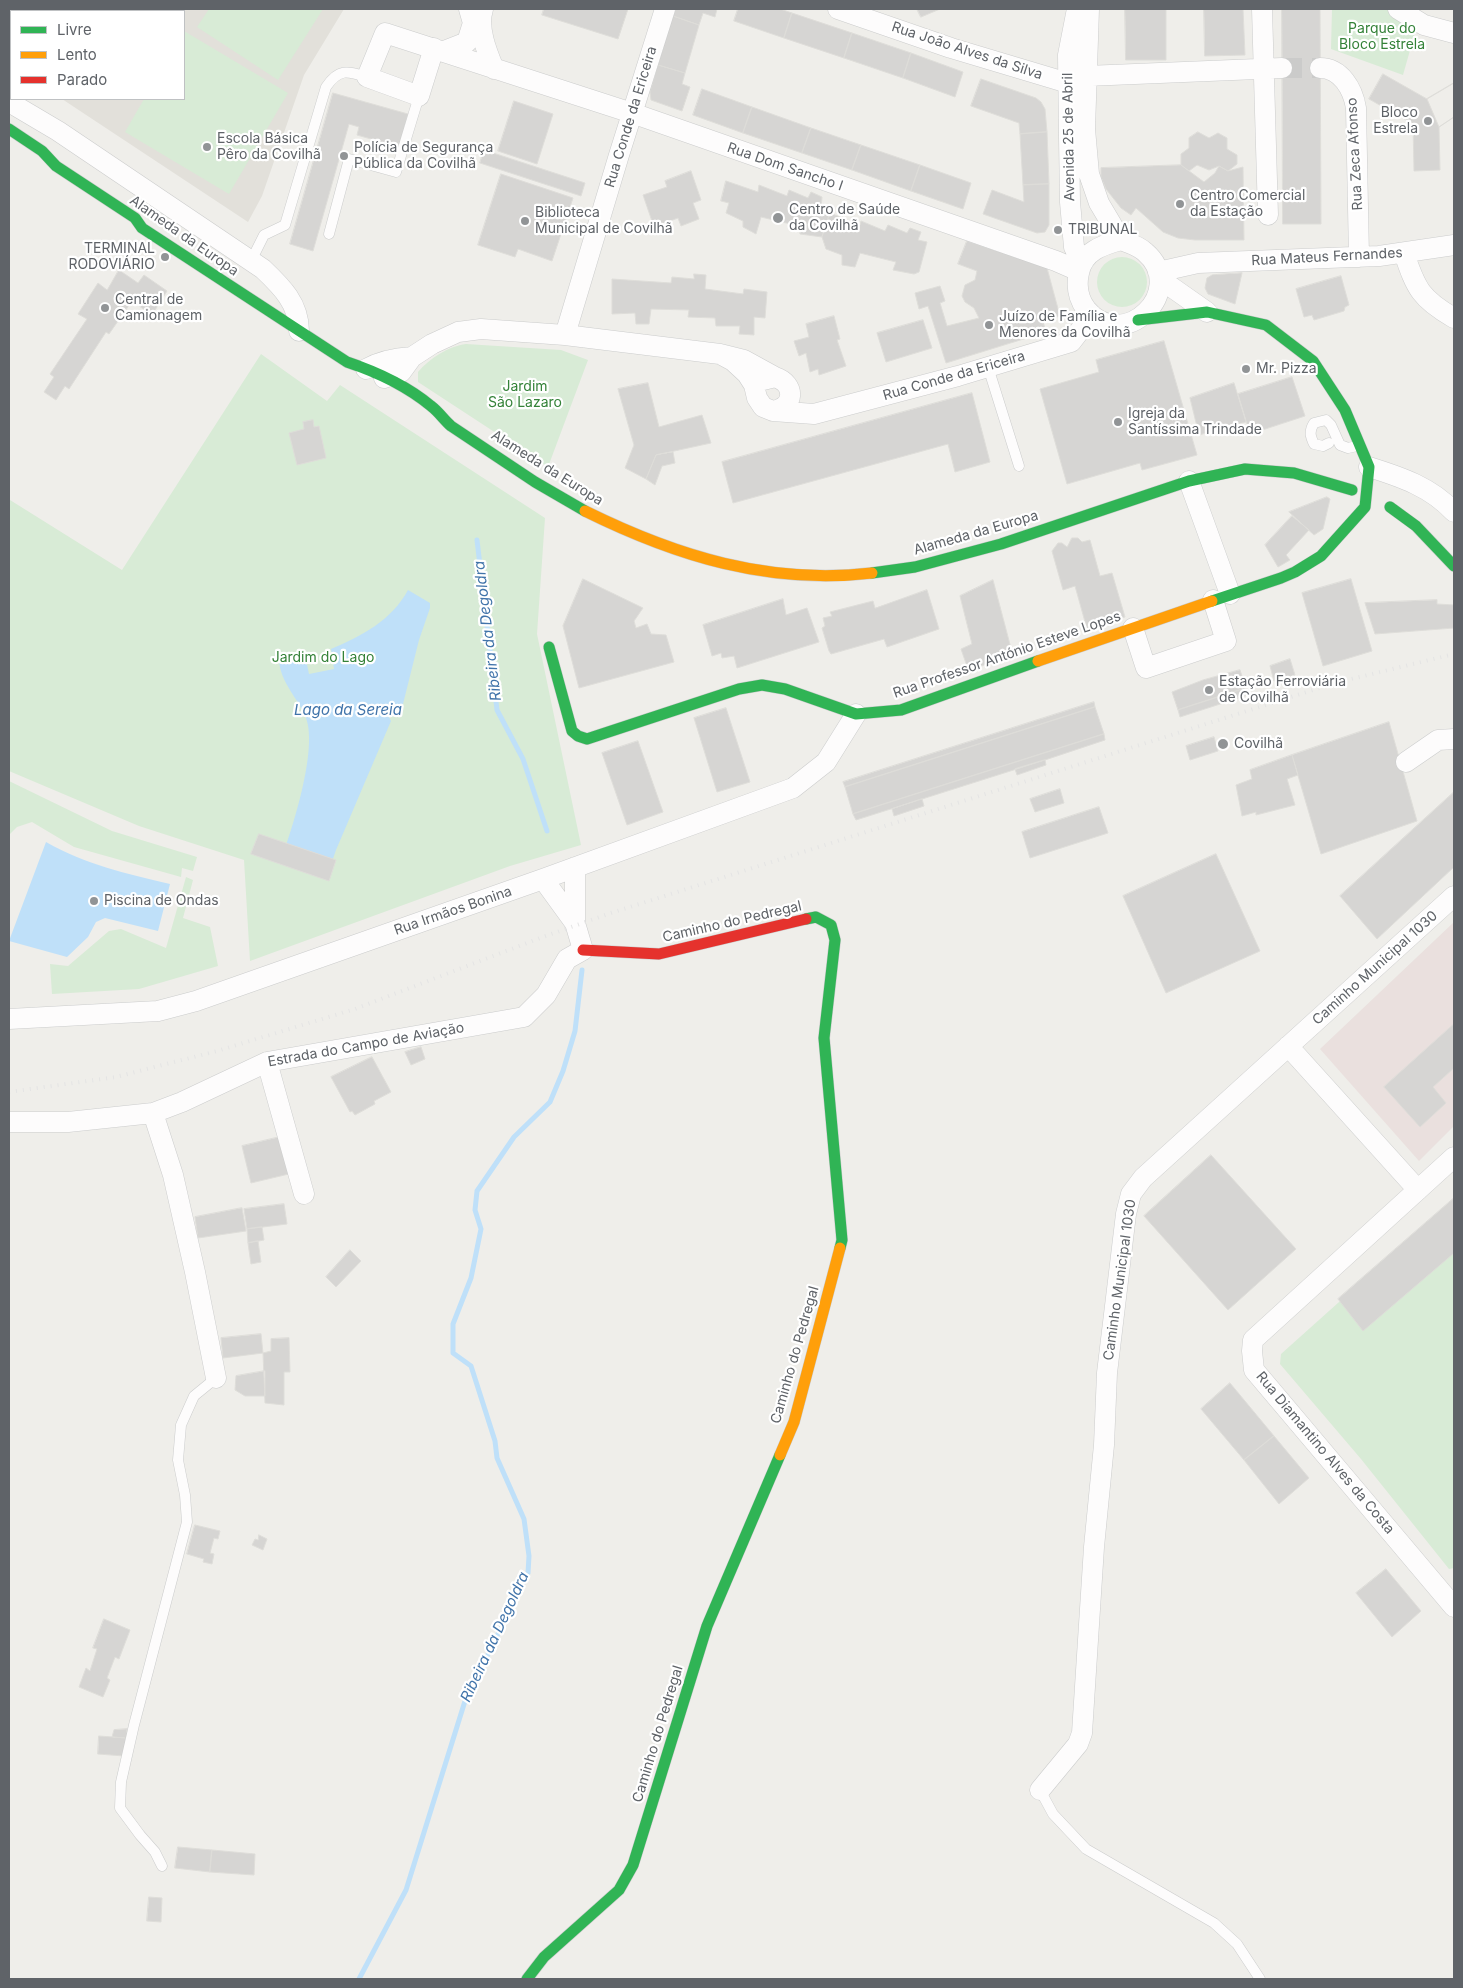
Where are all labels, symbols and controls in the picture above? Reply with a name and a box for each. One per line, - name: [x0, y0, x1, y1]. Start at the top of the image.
- legend: [10, 10, 185, 100]
- street label: Rua João Alves da Silva: [889, 19, 1045, 83]
- text: Livre: [57, 20, 92, 39]
- park label: Parque do Bloco Estrela: [1339, 21, 1425, 54]
- street label: Rua Conde da Ericeira: [601, 44, 661, 190]
- text: Lento: [57, 45, 97, 64]
- text: Parado: [57, 70, 107, 89]
- street label: Avenida 25 de Abril: [1059, 73, 1079, 201]
- street label: Rua Zeca Afonso: [1344, 97, 1366, 211]
- place label: Bloco Estrela: [1373, 105, 1418, 138]
- marker: Bloco Estrela: [1422, 115, 1434, 127]
- place label: Escola Básica Pêro da Covilhã: [217, 131, 321, 164]
- street label: Rua Dom Sancho I: [725, 139, 845, 195]
- place label: Polícia de Segurança Pública da Covilhã: [354, 140, 493, 172]
- marker: Escola Básica Pêro da Covilhã: [201, 141, 213, 153]
- marker: Polícia de Segurança Pública da Covilhã: [338, 150, 350, 162]
- place label: Centro Comercial da Estação: [1190, 188, 1305, 220]
- street label: Alameda da Europa: [126, 192, 242, 280]
- marker: Centro Comercial da Estação: [1174, 198, 1186, 210]
- place label: Centro de Saúde da Covilhã: [789, 202, 900, 234]
- place label: Biblioteca Municipal de Covilhã: [535, 205, 673, 238]
- marker: Centro de Saúde da Covilhã: [771, 211, 785, 225]
- marker: Biblioteca Municipal de Covilhã: [519, 215, 531, 227]
- place label: TRIBUNAL: [1068, 222, 1138, 238]
- marker: TRIBUNAL: [1052, 224, 1064, 236]
- place label: TERMINAL RODOVIÁRIO: [68, 241, 155, 274]
- street label: Rua Mateus Fernandes: [1251, 245, 1403, 269]
- marker: TERMINAL RODOVIÁRIO: [159, 251, 171, 263]
- place label: Central de Camionagem: [115, 292, 202, 324]
- marker: Central de Camionagem: [99, 302, 111, 314]
- place label: Juízo de Família e Menores da Covilhã: [999, 309, 1131, 342]
- marker: Juízo de Família e Menores da Covilhã: [983, 319, 995, 331]
- street label: Rua Conde da Ericeira: [881, 348, 1027, 404]
- place label: Mr. Pizza: [1256, 361, 1317, 377]
- marker: Mr. Pizza: [1240, 363, 1252, 375]
- park label: Jardim São Lazaro: [488, 379, 562, 412]
- place label: Igreja da Santíssima Trindade: [1128, 406, 1262, 438]
- marker: Igreja da Santíssima Trindade: [1112, 416, 1124, 428]
- street label: Alameda da Europa: [488, 427, 606, 509]
- street label: Alameda da Europa: [912, 507, 1040, 559]
- water label: Ribeira da Degoldra: [470, 560, 506, 702]
- street label: Rua Professor António Esteve Lopes: [891, 608, 1123, 702]
- park label: Jardim do Lago: [272, 650, 374, 666]
- place label: Estação Ferroviária de Covilhã: [1219, 674, 1346, 706]
- marker: Estação Ferroviária de Covilhã: [1203, 684, 1215, 696]
- water label: Lago da Sereia: [294, 701, 402, 719]
- place label: Covilhã: [1234, 736, 1283, 752]
- marker: Covilhã: [1216, 737, 1230, 751]
- street label: Rua Irmãos Bonina: [392, 883, 514, 939]
- place label: Piscina de Ondas: [104, 893, 219, 909]
- marker: Piscina de Ondas: [88, 895, 100, 907]
- street label: Caminho do Pedregal: [661, 898, 803, 946]
- street label: Caminho Municipal 1030: [1309, 907, 1441, 1029]
- street label: Estrada do Campo de Aviação: [267, 1019, 465, 1071]
- street label: Caminho Municipal 1030: [1100, 1198, 1140, 1362]
- street label: Caminho do Pedregal: [767, 1284, 823, 1426]
- street label: Rua Diamantino Alves da Costa: [1252, 1369, 1398, 1537]
- water label: Ribeira da Degoldra: [457, 1569, 533, 1705]
- street label: Caminho do Pedregal: [629, 1664, 687, 1804]

